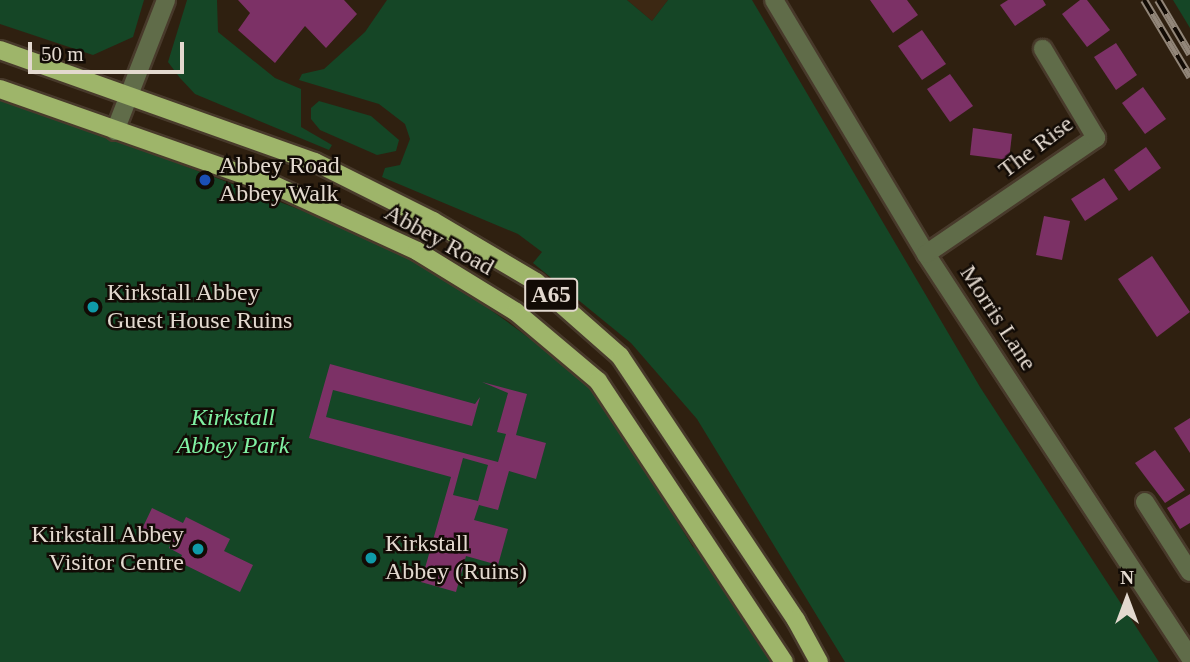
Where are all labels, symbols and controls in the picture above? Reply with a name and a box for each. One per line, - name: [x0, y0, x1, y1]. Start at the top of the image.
- scale bar: [32, 28, 187, 72]
- text: 50 m: [41, 42, 84, 66]
- street label: The Rise: [993, 110, 1079, 184]
- place label: Abbey Road Abbey Walk: [219, 152, 340, 208]
- marker: Abbey Road Abbey Walk: [197, 172, 213, 188]
- street label: Abbey Road: [379, 198, 499, 282]
- street label: Morris Lane: [953, 260, 1043, 376]
- road number: A65: [523, 276, 579, 314]
- place label: Kirkstall Abbey Guest House Ruins: [107, 279, 292, 335]
- marker: Kirkstall Abbey Guest House Ruins: [85, 299, 101, 315]
- park label: Kirkstall Abbey Park: [177, 404, 289, 460]
- place label: Kirkstall Abbey Visitor Centre: [30, 521, 184, 577]
- place label: Kirkstall Abbey (Ruins): [385, 530, 527, 586]
- marker: Kirkstall Abbey Visitor Centre: [190, 541, 206, 557]
- marker: Kirkstall Abbey (Ruins): [363, 550, 379, 566]
- north arrow: [1092, 564, 1162, 634]
- text: N: [1120, 567, 1134, 588]

